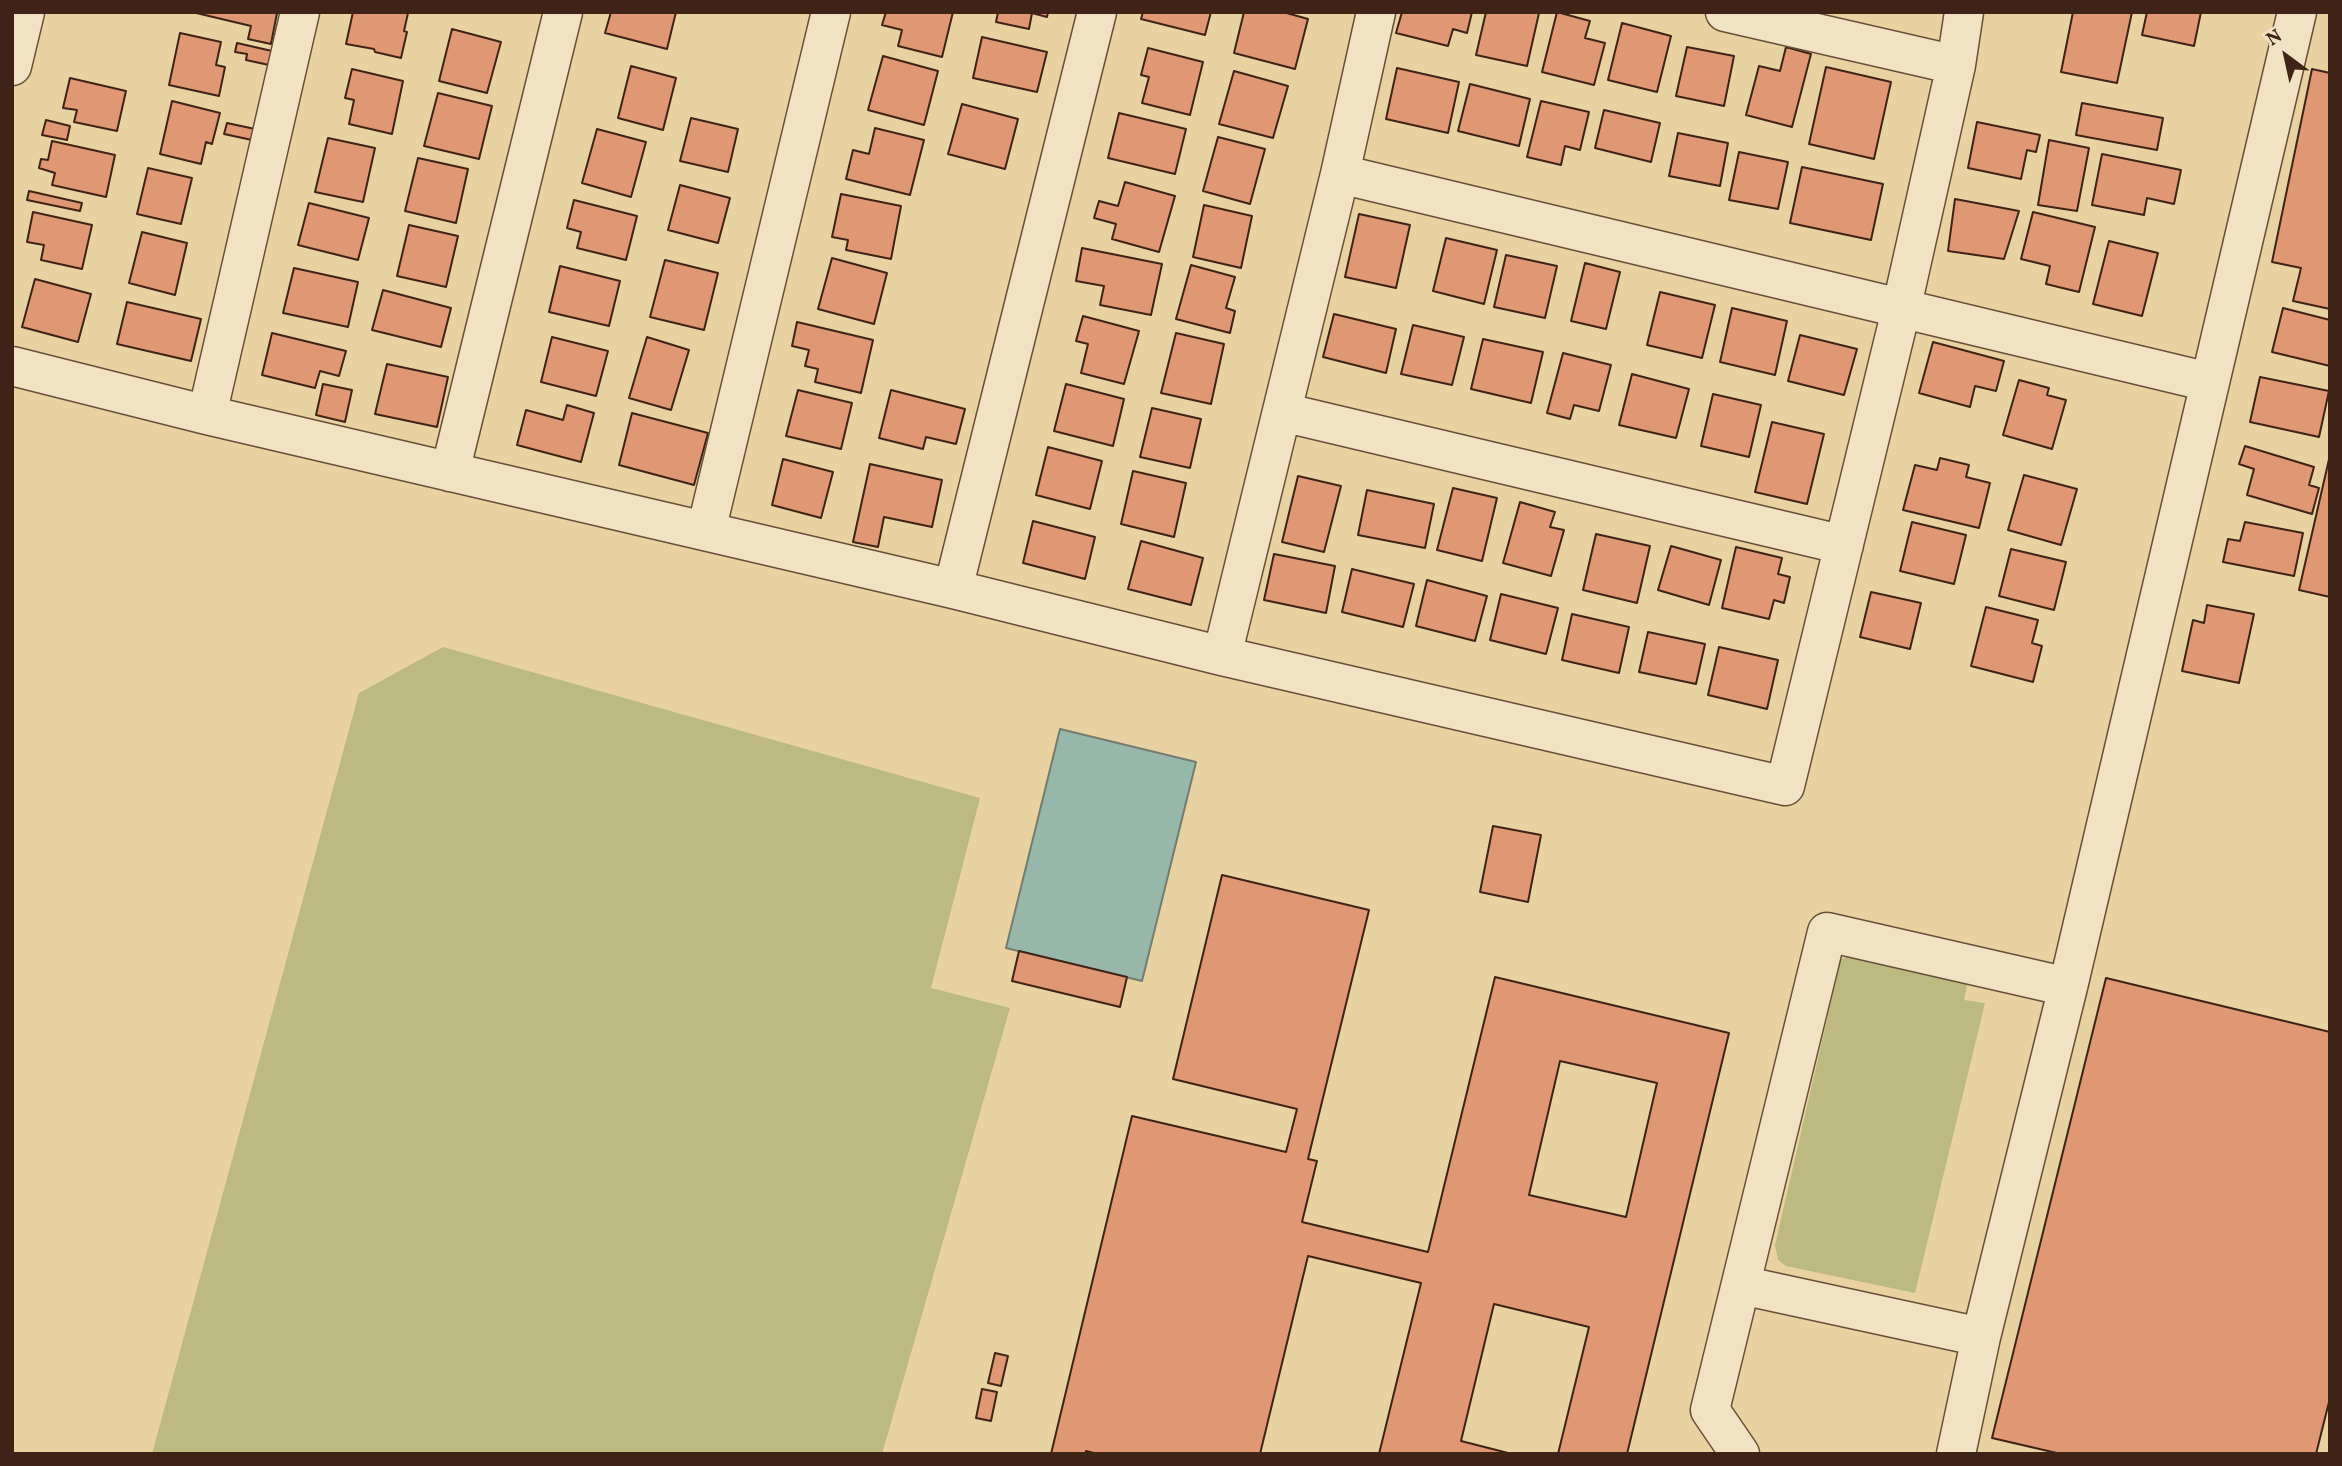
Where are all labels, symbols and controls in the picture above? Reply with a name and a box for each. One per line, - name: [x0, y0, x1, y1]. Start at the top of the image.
- north arrow: [2251, 21, 2321, 91]
- text: N: [2262, 24, 2287, 53]

